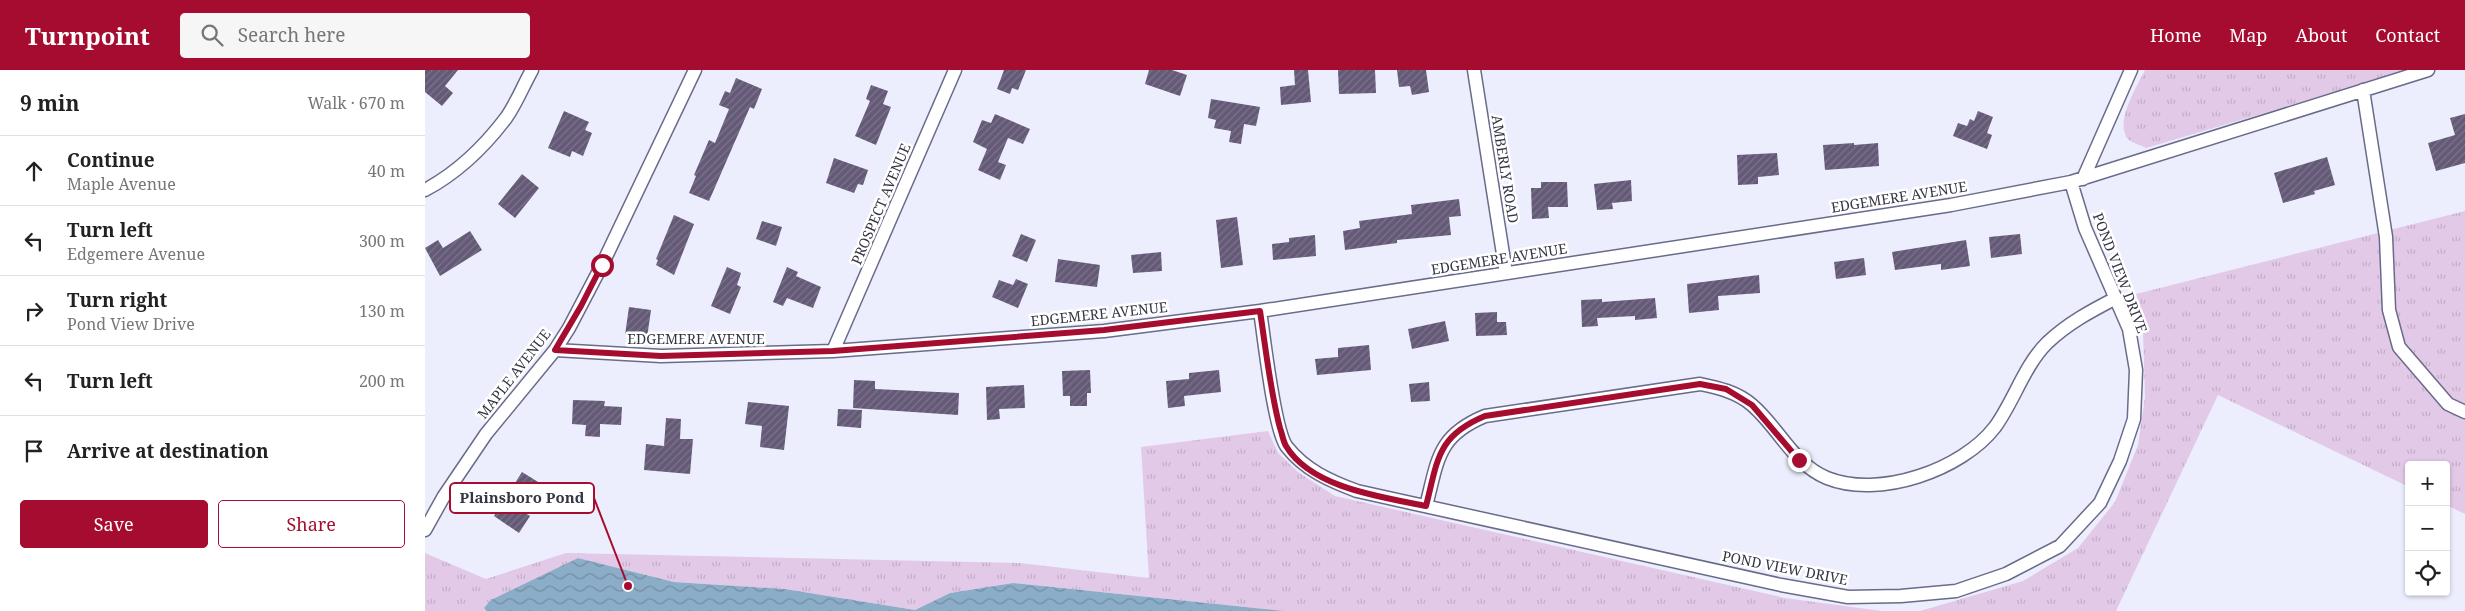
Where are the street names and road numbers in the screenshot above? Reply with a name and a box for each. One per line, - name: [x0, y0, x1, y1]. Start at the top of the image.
- street label: AMBERLY ROAD: [1488, 113, 1523, 224]
- street label: PROSPECT AVENUE: [846, 140, 915, 267]
- street label: EDGEMERE AVENUE: [1830, 176, 1969, 217]
- street label: POND VIEW DRIVE: [2089, 210, 2152, 336]
- street label: EDGEMERE AVENUE: [1430, 238, 1569, 279]
- street label: EDGEMERE AVENUE: [1030, 297, 1169, 330]
- street label: MAPLE AVENUE: [473, 325, 555, 422]
- street label: EDGEMERE AVENUE: [627, 329, 765, 348]
- street label: POND VIEW DRIVE: [1721, 546, 1850, 589]

